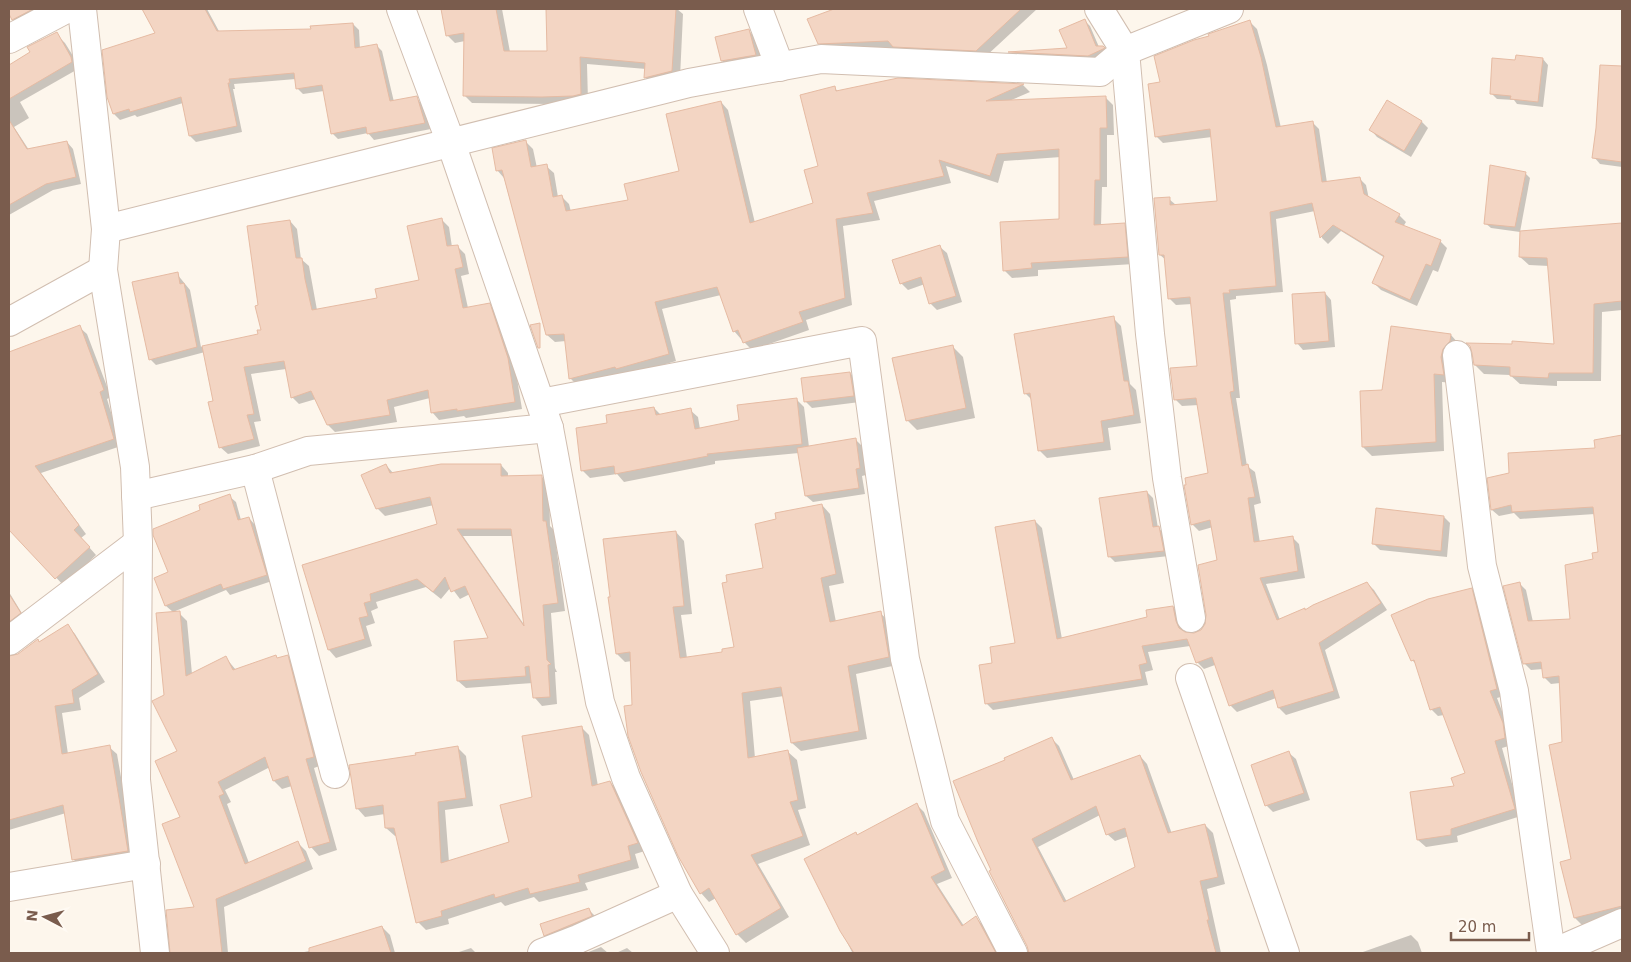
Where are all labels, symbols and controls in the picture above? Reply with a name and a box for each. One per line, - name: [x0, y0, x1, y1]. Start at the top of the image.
- north arrow: [20, 892, 70, 942]
- text: N: [24, 909, 41, 922]
- scale bar: [1451, 910, 1528, 942]
- text: 20 m: [1458, 918, 1496, 936]

